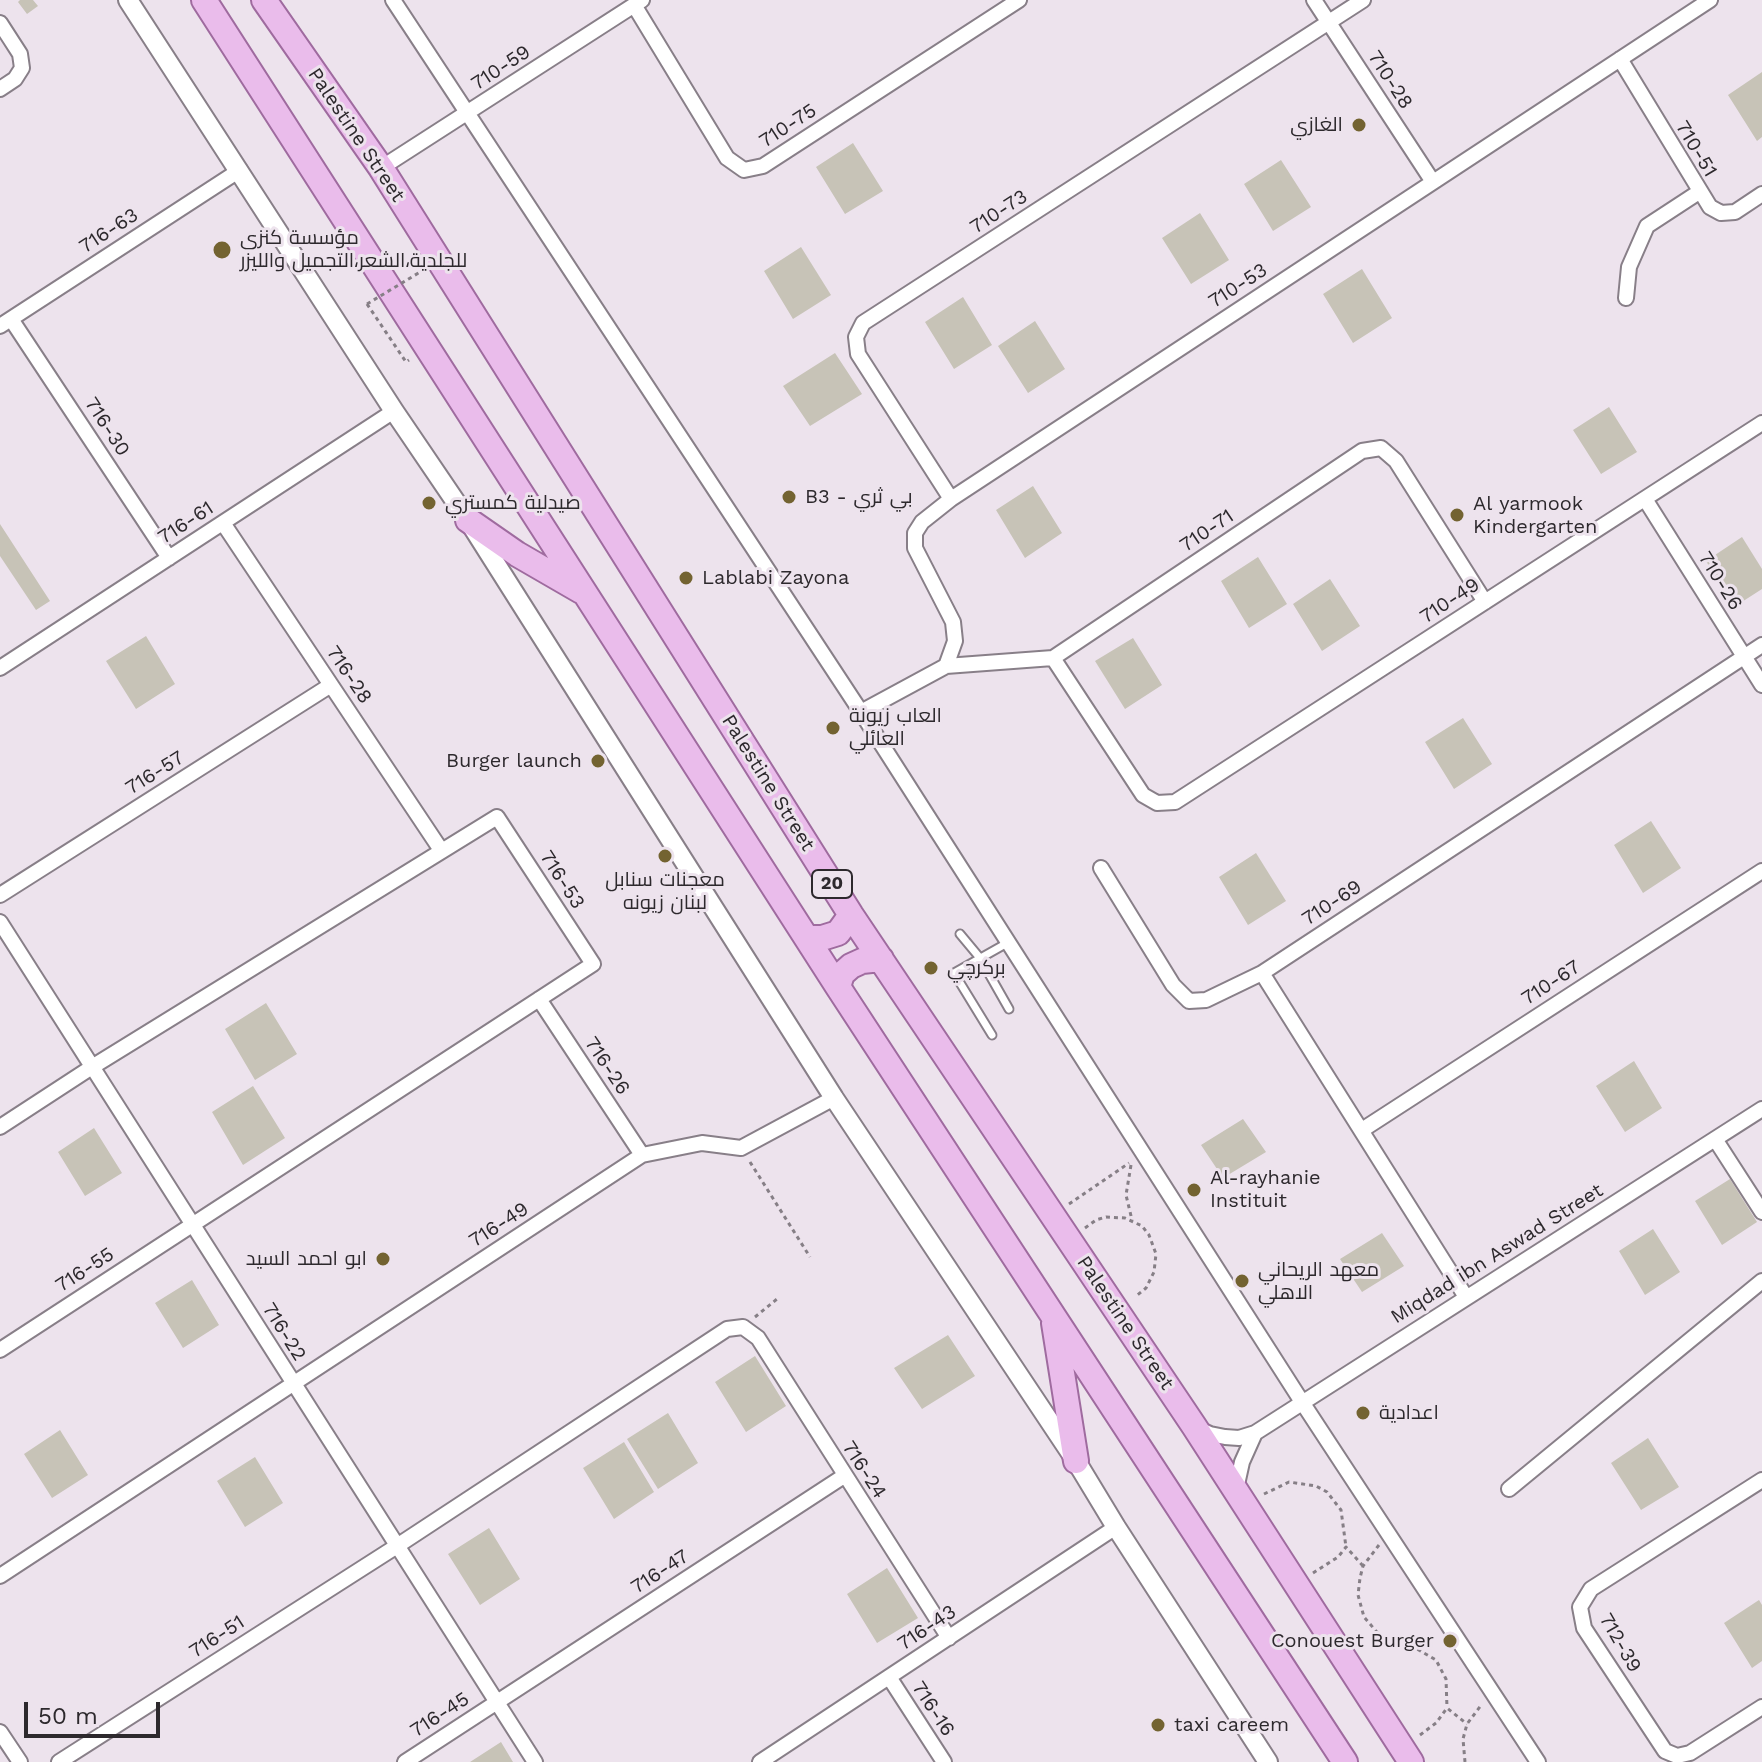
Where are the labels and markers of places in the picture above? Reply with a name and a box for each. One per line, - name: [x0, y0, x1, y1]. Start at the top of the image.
- place label: الغازي: [1290, 113, 1343, 137]
- marker: الغازي: [1350, 116, 1368, 134]
- place label: مؤسسة كنزي للجلدية،الشعر،التجميل والليزر: [240, 226, 467, 273]
- marker: مؤسسة كنزي للجلدية،الشعر،التجميل والليزر: [211, 239, 233, 261]
- place label: B3 - بي ثري: [805, 485, 913, 509]
- marker: B3 - بي ثري: [780, 488, 798, 506]
- place label: صيدلية كمستري: [445, 491, 581, 515]
- place label: Al yarmook Kindergarten: [1473, 492, 1597, 539]
- marker: صيدلية كمستري: [420, 494, 438, 512]
- marker: Al yarmook Kindergarten: [1448, 506, 1466, 524]
- place label: Lablabi Zayona: [702, 566, 849, 590]
- marker: Lablabi Zayona: [677, 569, 695, 587]
- place label: العاب زيونة العائلي: [849, 704, 942, 751]
- marker: العاب زيونة العائلي: [824, 719, 842, 737]
- place label: Burger launch: [446, 749, 582, 773]
- marker: Burger launch: [589, 752, 607, 770]
- marker: معجنات سنابل لبنان زيونه: [656, 847, 674, 865]
- place label: معجنات سنابل لبنان زيونه: [605, 868, 725, 915]
- place label: بركرچي: [947, 956, 1006, 980]
- marker: بركرچي: [922, 959, 940, 977]
- place label: Al-rayhanie Instituit: [1210, 1166, 1321, 1213]
- marker: Al-rayhanie Instituit: [1185, 1181, 1203, 1199]
- place label: ابو احمد السيد: [246, 1247, 367, 1271]
- marker: ابو احمد السيد: [374, 1250, 392, 1268]
- place label: معهد الريحاني الاهلي: [1258, 1258, 1379, 1305]
- marker: معهد الريحاني الاهلي: [1233, 1272, 1251, 1290]
- place label: اعدادية: [1379, 1401, 1439, 1425]
- marker: اعدادية: [1354, 1404, 1372, 1422]
- place label: Conouest Burger: [1271, 1629, 1434, 1653]
- marker: Conouest Burger: [1441, 1632, 1459, 1650]
- place label: taxi careem: [1174, 1713, 1289, 1737]
- marker: taxi careem: [1149, 1716, 1167, 1734]

